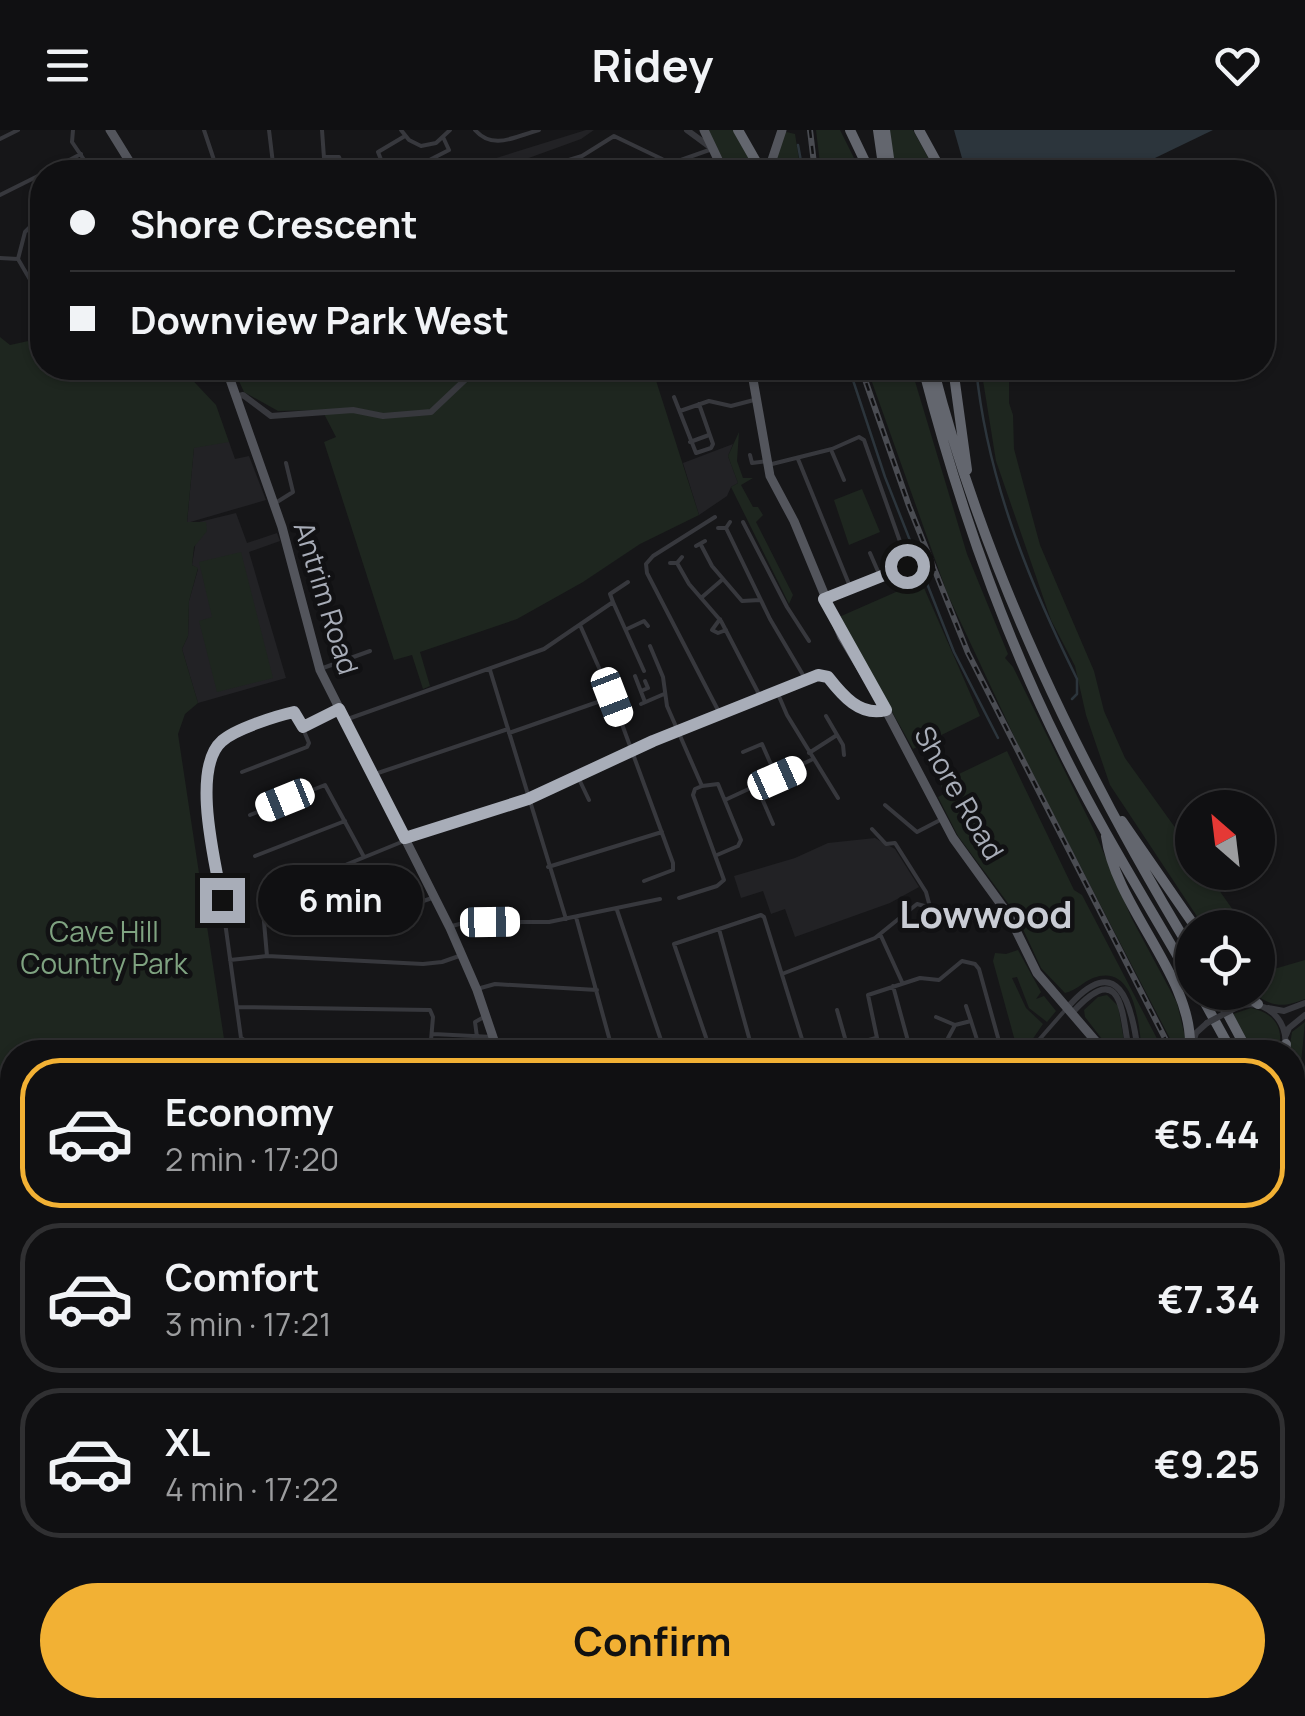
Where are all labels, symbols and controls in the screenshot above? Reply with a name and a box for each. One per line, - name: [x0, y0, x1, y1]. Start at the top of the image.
- text: Ridey: [592, 34, 713, 96]
- icon: menu: [40, 38, 95, 93]
- icon: heart: [1210, 38, 1265, 93]
- text: Shore Crescent: [130, 197, 418, 249]
- text: Downview Park West: [130, 293, 509, 345]
- street label: Antrim Road: [286, 517, 368, 679]
- route start: [885, 544, 930, 589]
- car: [587, 664, 637, 730]
- street label: Shore Road: [906, 719, 1013, 866]
- car: [743, 752, 811, 804]
- car: [252, 775, 318, 825]
- north arrow: [1175, 790, 1275, 890]
- map controls: [1175, 790, 1275, 1010]
- callout: 6 min: [257, 865, 422, 935]
- route end: [200, 878, 245, 923]
- text: 6 min: [298, 878, 383, 922]
- district label: Lowwood: [899, 887, 1073, 939]
- car: [460, 906, 520, 938]
- button: locate: [1175, 910, 1275, 1010]
- park label: Cave Hill Country Park: [20, 912, 189, 982]
- text: Economy: [165, 1085, 334, 1137]
- icon: car: [45, 1088, 135, 1178]
- text: €5.44: [1154, 1107, 1260, 1159]
- text: 2 min · 17:20: [165, 1137, 339, 1181]
- text: Comfort: [165, 1250, 319, 1302]
- icon: car: [45, 1253, 135, 1343]
- text: €7.34: [1158, 1272, 1260, 1324]
- text: 3 min · 17:21: [165, 1302, 332, 1346]
- text: XL: [165, 1415, 210, 1467]
- icon: car: [45, 1418, 135, 1508]
- text: €9.25: [1154, 1437, 1260, 1489]
- text: 4 min · 17:22: [165, 1467, 339, 1511]
- button: Confirm: [40, 1583, 1265, 1698]

